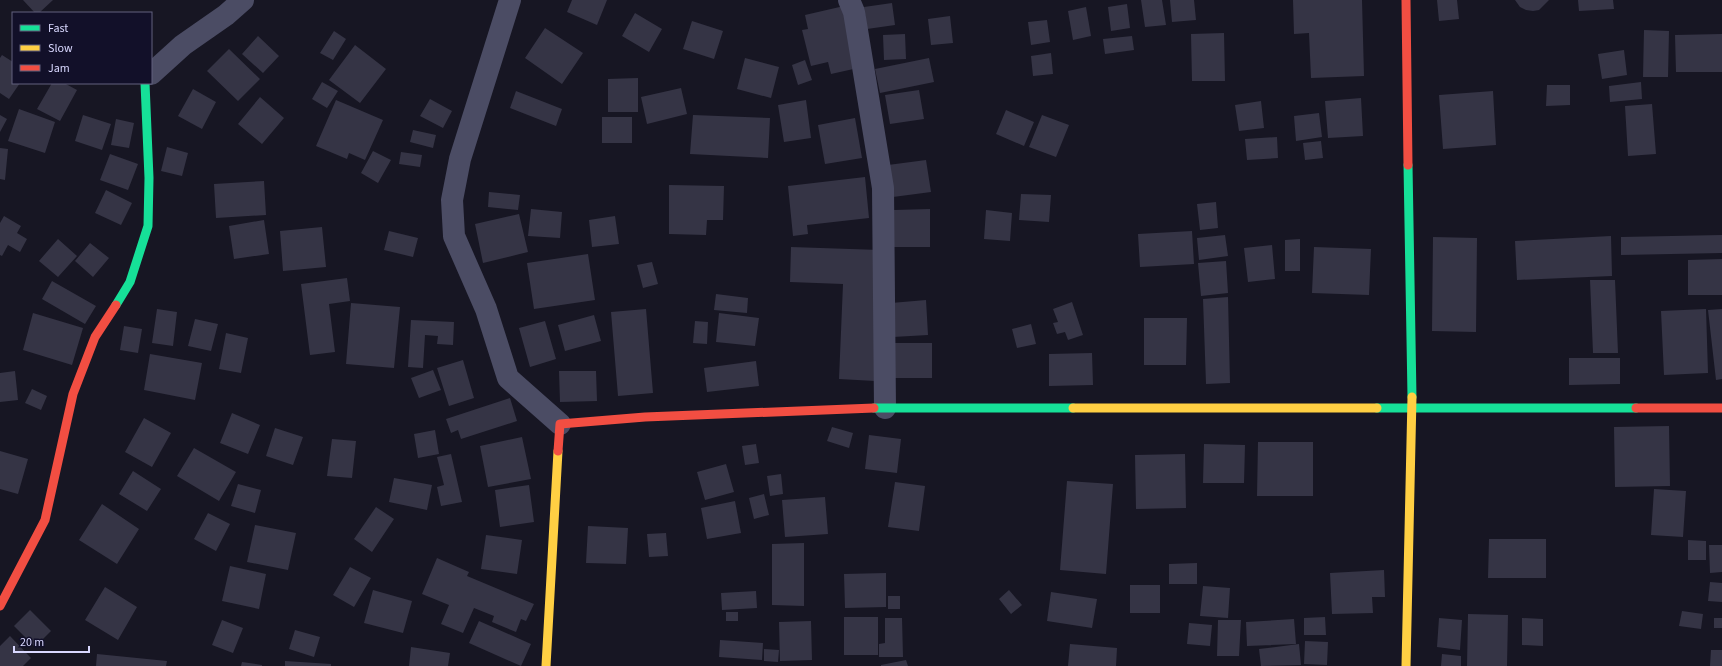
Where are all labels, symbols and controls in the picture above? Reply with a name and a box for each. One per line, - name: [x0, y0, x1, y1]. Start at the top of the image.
- legend: [12, 12, 152, 84]
- text: Fast: [48, 20, 68, 37]
- text: Slow: [48, 40, 73, 57]
- text: Jam: [48, 60, 70, 77]
- scale bar: [14, 628, 89, 654]
- text: 20 m: [20, 634, 44, 651]

